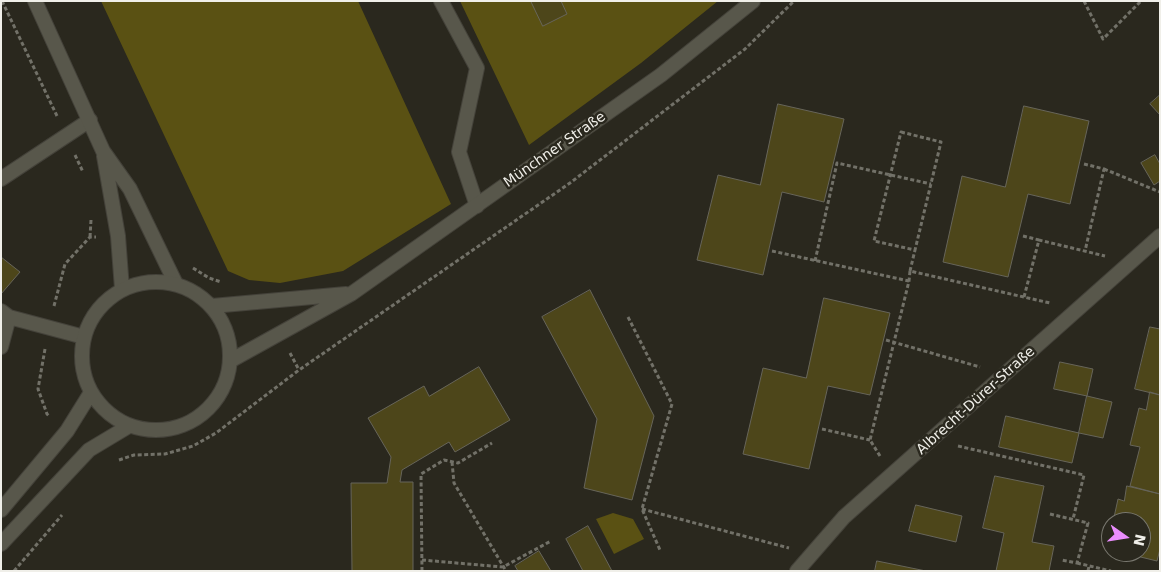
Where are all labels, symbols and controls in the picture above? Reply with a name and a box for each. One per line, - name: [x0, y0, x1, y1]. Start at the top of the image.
- street label: Münchner Straße: [501, 109, 609, 191]
- street label: Albrecht-Dürer-Straße: [913, 343, 1039, 459]
- north arrow: [1101, 512, 1151, 562]
- text: N: [1131, 533, 1149, 548]

